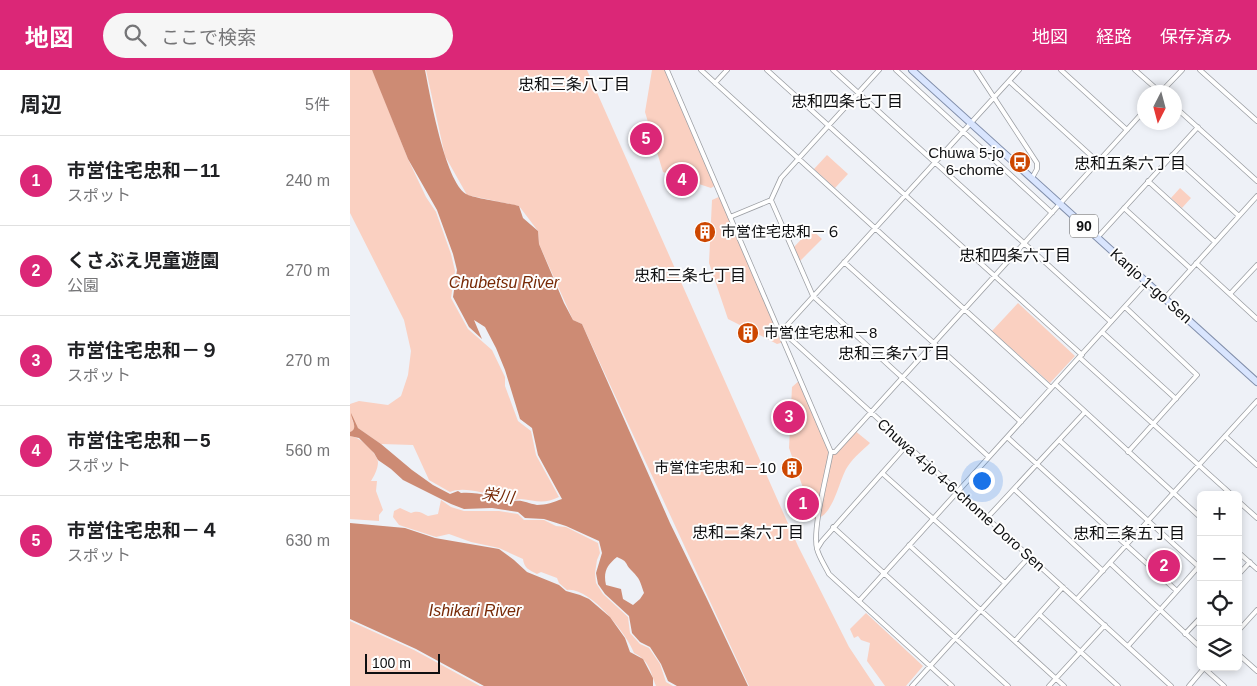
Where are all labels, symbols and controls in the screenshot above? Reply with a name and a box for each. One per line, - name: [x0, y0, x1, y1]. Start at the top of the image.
- search box: [103, 13, 453, 58]
- icon: search: [121, 21, 149, 49]
- text: 地図: [25, 24, 73, 51]
- text: ここで検索: [161, 27, 256, 48]
- text: 地図: [1032, 27, 1068, 47]
- text: 経路: [1096, 27, 1132, 47]
- text: 保存済み: [1160, 27, 1232, 47]
- district label: 忠和三条八丁目: [518, 76, 630, 93]
- north arrow: [1137, 85, 1182, 130]
- text: 周辺: [20, 93, 62, 116]
- district label: 忠和四条七丁目: [791, 93, 903, 110]
- text: 5件: [305, 96, 330, 113]
- pin: 5: [630, 120, 662, 158]
- place label: Chuwa 5-jo 6-chome: [928, 144, 1004, 178]
- bus stop icon: Chuwa 5-jo 6-chome: [1008, 150, 1032, 174]
- district label: 忠和五条六丁目: [1074, 155, 1186, 172]
- text: 市営住宅忠和－11: [67, 160, 220, 181]
- pin: 4: [666, 161, 698, 199]
- text: 1: [32, 172, 40, 189]
- text: 240 m: [286, 172, 330, 189]
- text: スポット: [67, 187, 131, 204]
- road number: 90: [1070, 214, 1098, 238]
- building icon: 市営住宅忠和－６: [693, 220, 717, 244]
- place label: 市営住宅忠和－６: [721, 223, 841, 240]
- street label: Kanjo 1-go Sen: [1107, 245, 1195, 327]
- district label: 忠和四条六丁目: [959, 247, 1071, 264]
- text: くさぶえ児童遊園: [67, 250, 219, 271]
- text: 2: [32, 262, 40, 279]
- text: 270 m: [286, 262, 330, 279]
- district label: 忠和三条七丁目: [634, 267, 746, 284]
- water label: Chubetsu River: [449, 274, 560, 291]
- text: 公園: [67, 277, 99, 294]
- building icon: 市営住宅忠和－8: [736, 321, 760, 345]
- place label: 市営住宅忠和－8: [764, 324, 877, 341]
- text: 市営住宅忠和－９: [67, 340, 219, 361]
- district label: 忠和三条六丁目: [838, 345, 950, 362]
- text: 3: [32, 352, 40, 369]
- text: 270 m: [286, 352, 330, 369]
- text: スポット: [67, 367, 131, 384]
- pin: 3: [773, 398, 805, 436]
- street label: Chuwa 4-jo 4-6-chome Doro Sen: [874, 415, 1049, 574]
- text: 市営住宅忠和－5: [67, 430, 211, 451]
- text: 4: [32, 442, 40, 459]
- text: 560 m: [286, 442, 330, 459]
- building icon: 市営住宅忠和－10: [780, 456, 804, 480]
- text: スポット: [67, 457, 131, 474]
- place label: 市営住宅忠和－10: [654, 459, 776, 476]
- your location: [969, 468, 995, 494]
- water label: 栄川: [481, 485, 517, 506]
- pin: 1: [787, 485, 819, 523]
- map controls: [1197, 491, 1242, 671]
- button: +: [1197, 491, 1242, 536]
- text: 市営住宅忠和－４: [67, 520, 219, 541]
- district label: 忠和二条六丁目: [692, 524, 804, 541]
- district label: 忠和三条五丁目: [1073, 525, 1185, 542]
- text: 5: [32, 532, 40, 549]
- text: 630 m: [286, 532, 330, 549]
- button: −: [1197, 536, 1242, 581]
- text: スポット: [67, 547, 131, 564]
- pin: 2: [1148, 547, 1180, 585]
- button: locate: [1197, 581, 1242, 626]
- water label: Ishikari River: [429, 602, 522, 619]
- button: layers: [1197, 626, 1242, 671]
- scale bar: [365, 651, 440, 674]
- text: 100 m: [372, 655, 411, 671]

